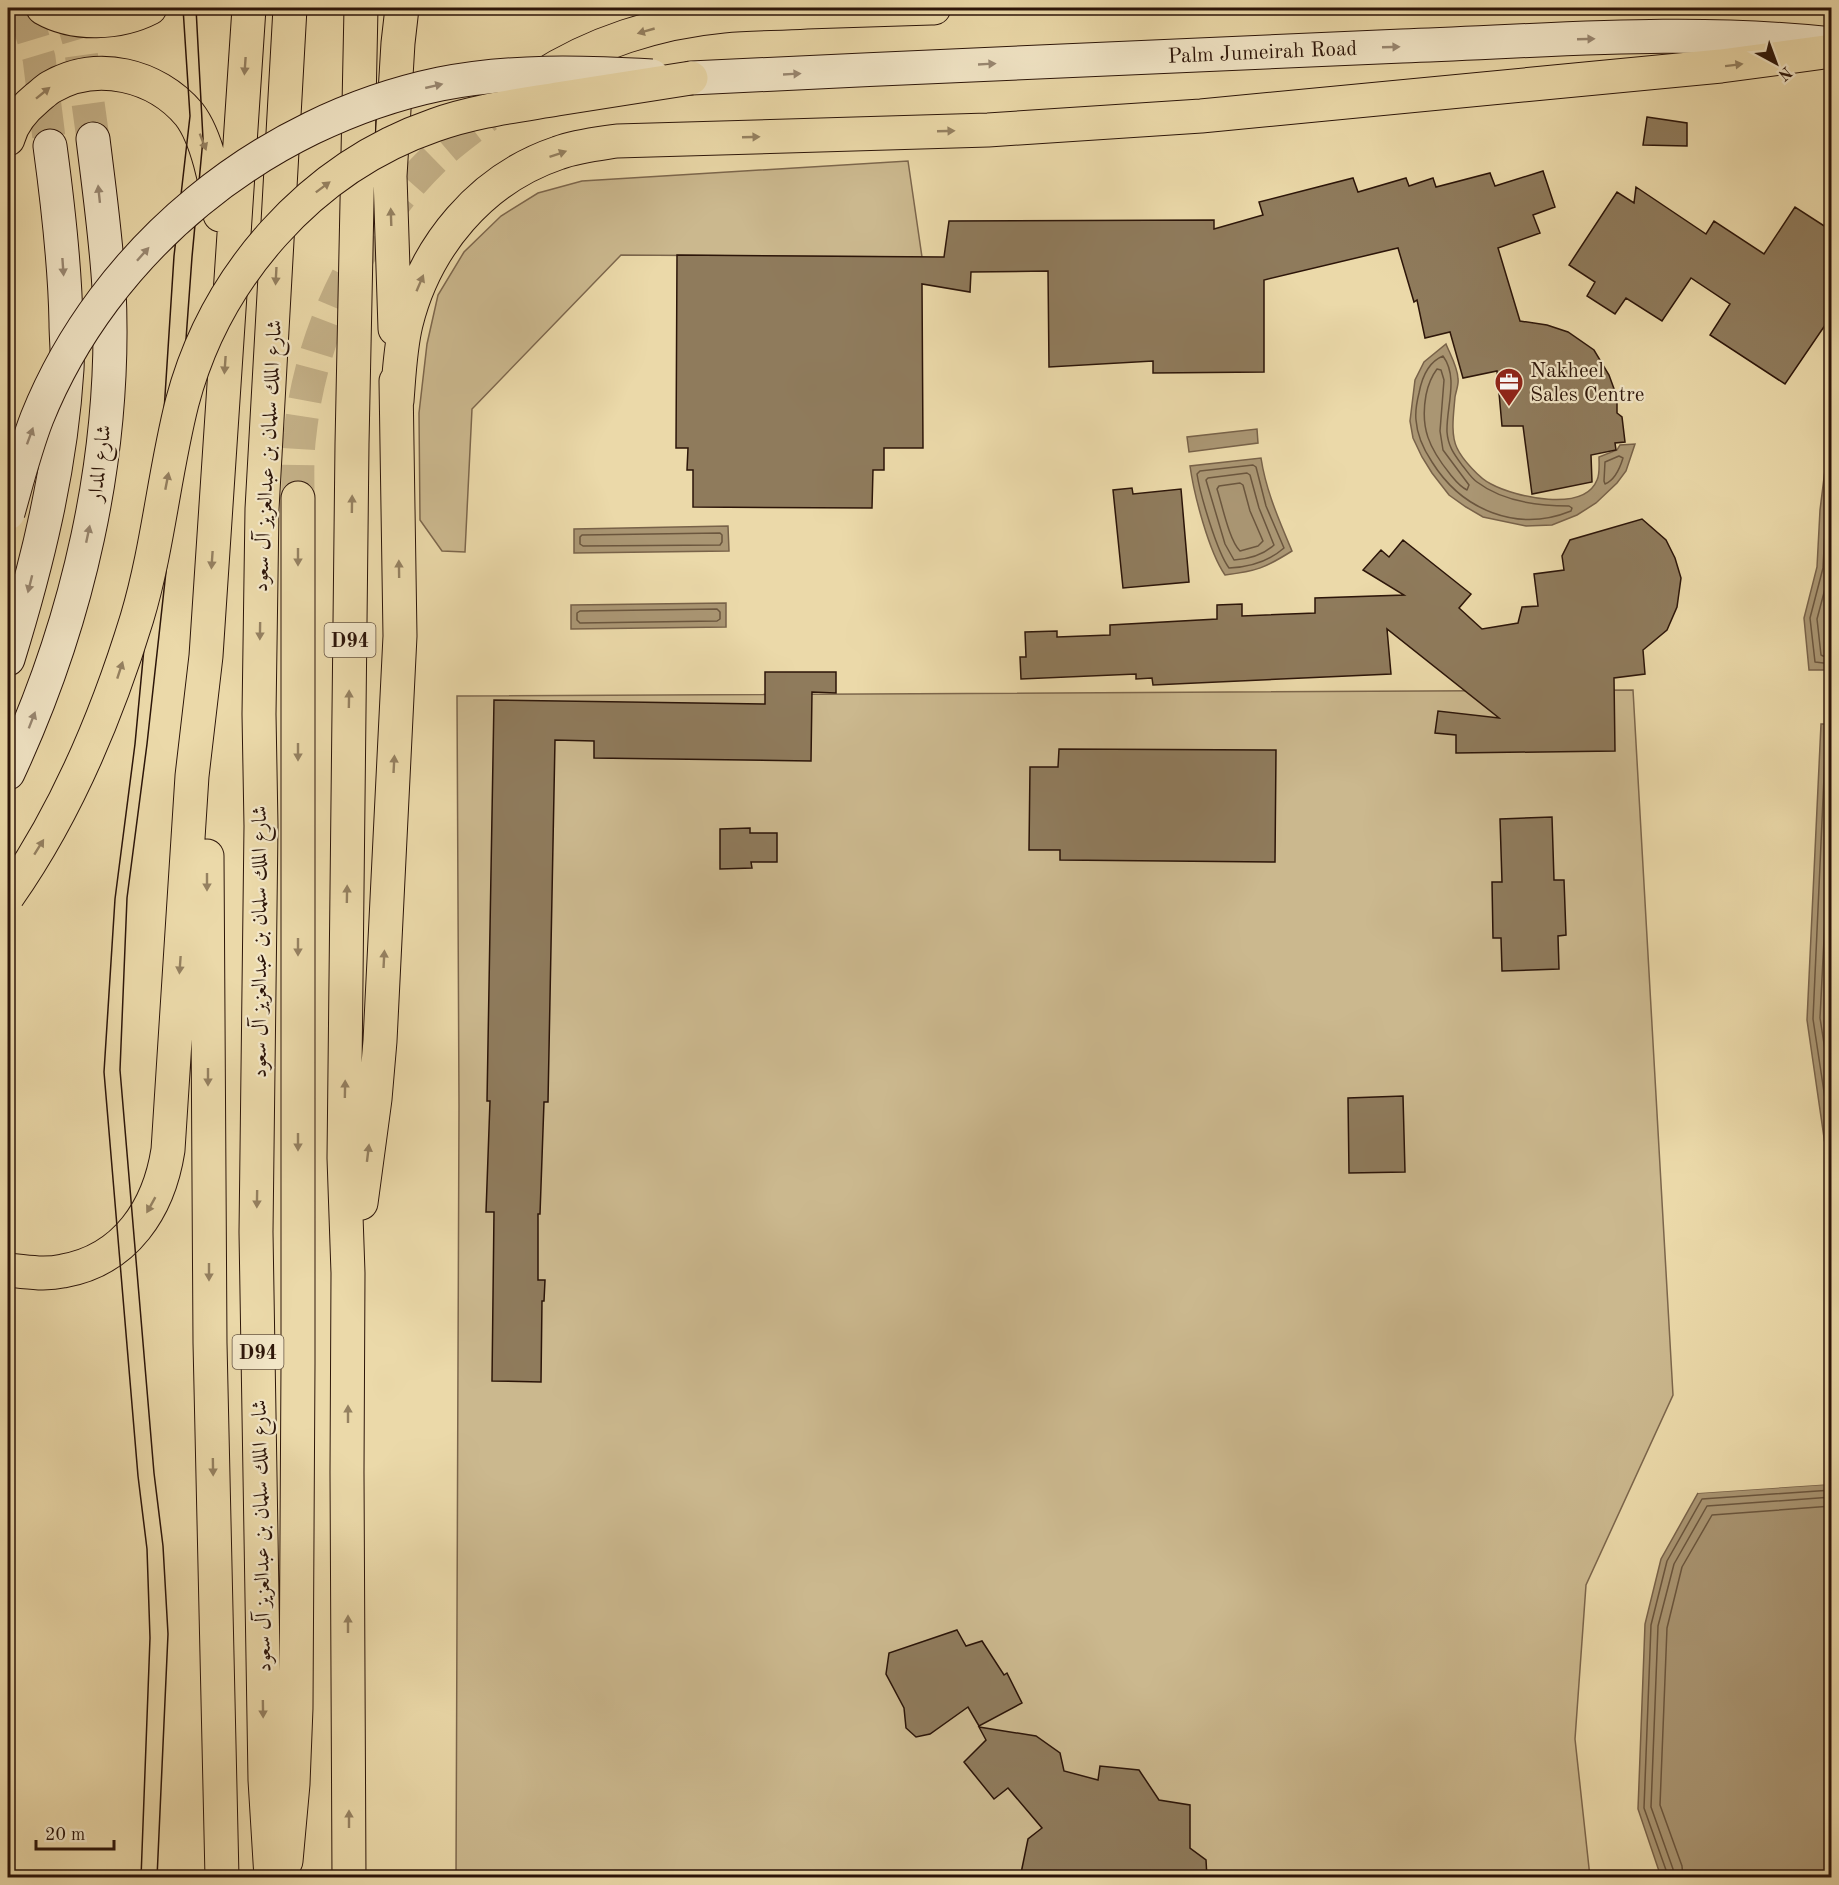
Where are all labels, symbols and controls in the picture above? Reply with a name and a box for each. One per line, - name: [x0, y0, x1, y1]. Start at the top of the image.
- one-way arrow: [637, 27, 655, 36]
- north arrow: [1746, 33, 1806, 93]
- one-way arrow: [1577, 34, 1596, 44]
- street label: Palm Jumeirah Road: [1167, 39, 1358, 68]
- one-way arrow: [1382, 42, 1401, 51]
- one-way arrow: [240, 56, 250, 75]
- one-way arrow: [977, 60, 996, 69]
- one-way arrow: [1725, 60, 1744, 69]
- text: N: [1774, 63, 1794, 83]
- one-way arrow: [782, 69, 801, 78]
- one-way arrow: [425, 80, 443, 90]
- one-way arrow: [35, 87, 51, 100]
- one-way arrow: [936, 126, 955, 136]
- one-way arrow: [741, 132, 760, 142]
- one-way arrow: [198, 134, 208, 152]
- one-way arrow: [549, 148, 567, 158]
- one-way arrow: [314, 181, 330, 193]
- one-way arrow: [95, 184, 104, 203]
- one-way arrow: [387, 208, 396, 227]
- one-way arrow: [135, 247, 149, 261]
- one-way arrow: [59, 257, 68, 276]
- one-way arrow: [271, 266, 280, 285]
- one-way arrow: [415, 273, 425, 291]
- street label: شارع الملك سلمان بن عبدالعزيز آل سعود: [247, 319, 292, 593]
- one-way arrow: [220, 356, 229, 375]
- place label: Nakheel Sales Centre: [1530, 361, 1644, 406]
- office icon: Nakheel Sales Centre: [1493, 366, 1525, 408]
- street label: شارع المدار: [85, 424, 122, 505]
- one-way arrow: [25, 427, 35, 445]
- one-way arrow: [162, 471, 171, 490]
- one-way arrow: [347, 494, 356, 513]
- one-way arrow: [83, 524, 93, 543]
- one-way arrow: [293, 547, 303, 566]
- one-way arrow: [207, 550, 217, 569]
- one-way arrow: [394, 560, 404, 579]
- one-way arrow: [25, 575, 35, 593]
- one-way arrow: [255, 621, 265, 640]
- road number: D94: [324, 623, 376, 657]
- one-way arrow: [115, 661, 125, 679]
- one-way arrow: [345, 689, 354, 708]
- one-way arrow: [27, 711, 37, 729]
- one-way arrow: [293, 742, 303, 761]
- one-way arrow: [389, 755, 398, 774]
- street label: شارع الملك سلمان بن عبدالعزيز آل سعود: [246, 806, 277, 1078]
- one-way arrow: [33, 839, 44, 855]
- one-way arrow: [202, 873, 212, 892]
- one-way arrow: [342, 884, 352, 903]
- one-way arrow: [293, 937, 303, 956]
- one-way arrow: [380, 950, 389, 969]
- one-way arrow: [175, 956, 185, 975]
- one-way arrow: [203, 1068, 213, 1087]
- one-way arrow: [340, 1079, 350, 1098]
- one-way arrow: [293, 1132, 303, 1151]
- one-way arrow: [364, 1144, 373, 1163]
- one-way arrow: [252, 1190, 261, 1209]
- one-way arrow: [146, 1197, 156, 1214]
- one-way arrow: [204, 1263, 214, 1282]
- road number: D94: [232, 1335, 284, 1369]
- street label: شارع الملك سلمان بن عبدالعزيز آل سعود: [246, 1399, 281, 1673]
- one-way arrow: [343, 1404, 353, 1423]
- one-way arrow: [208, 1458, 217, 1477]
- one-way arrow: [343, 1615, 353, 1634]
- one-way arrow: [259, 1700, 268, 1719]
- one-way arrow: [344, 1810, 354, 1829]
- scale bar: [36, 1813, 114, 1851]
- text: 20 m: [45, 1826, 85, 1844]

